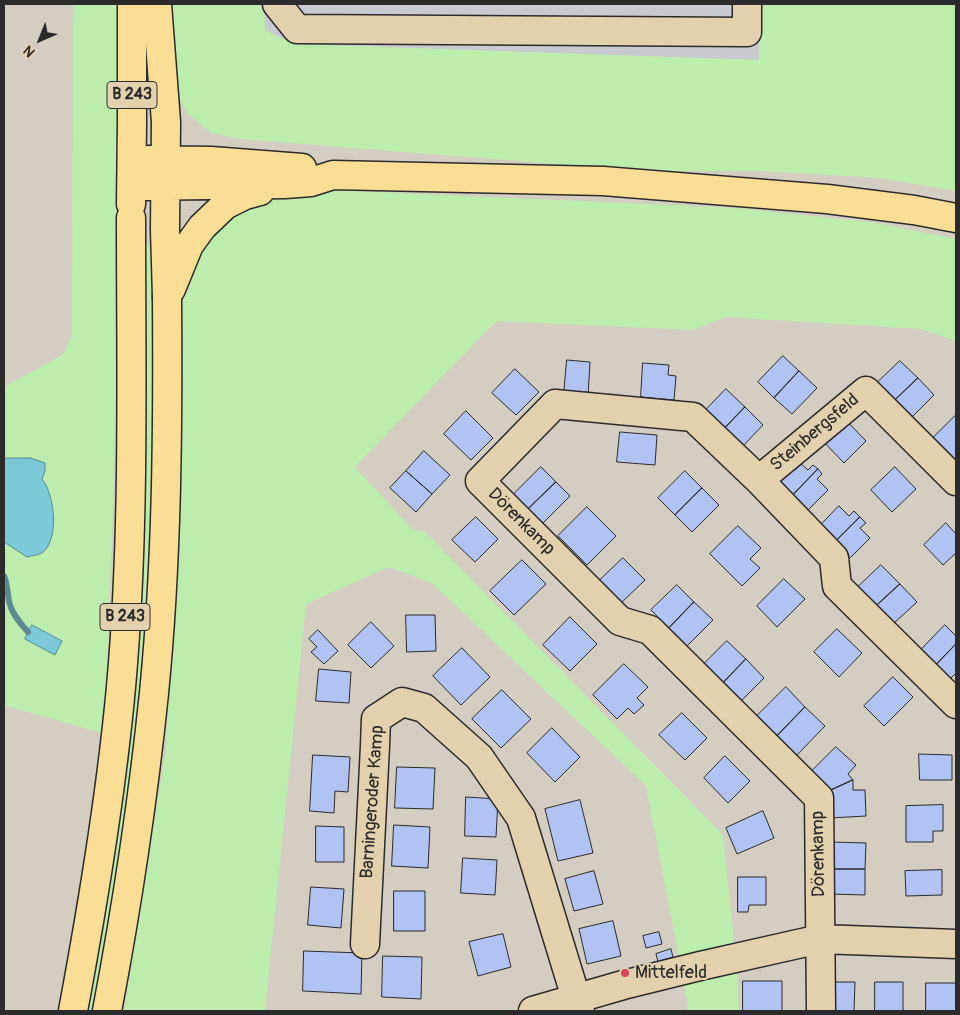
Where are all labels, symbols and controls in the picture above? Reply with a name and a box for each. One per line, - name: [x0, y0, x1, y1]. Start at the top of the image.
- north arrow: [15, 15, 65, 65]
- text: N: [20, 42, 39, 61]
- road number: B 243: [107, 82, 157, 108]
- street label: Steinbergsfeld: [766, 390, 864, 476]
- street label: Dörenkamp: [483, 484, 559, 560]
- road number: B 243: [100, 604, 150, 630]
- street label: Barningeroder Kamp: [357, 724, 389, 880]
- street label: Dörenkamp: [807, 811, 831, 897]
- place label: Mittelfeld: [635, 962, 707, 984]
- marker: Mittelfeld: [619, 967, 631, 979]

